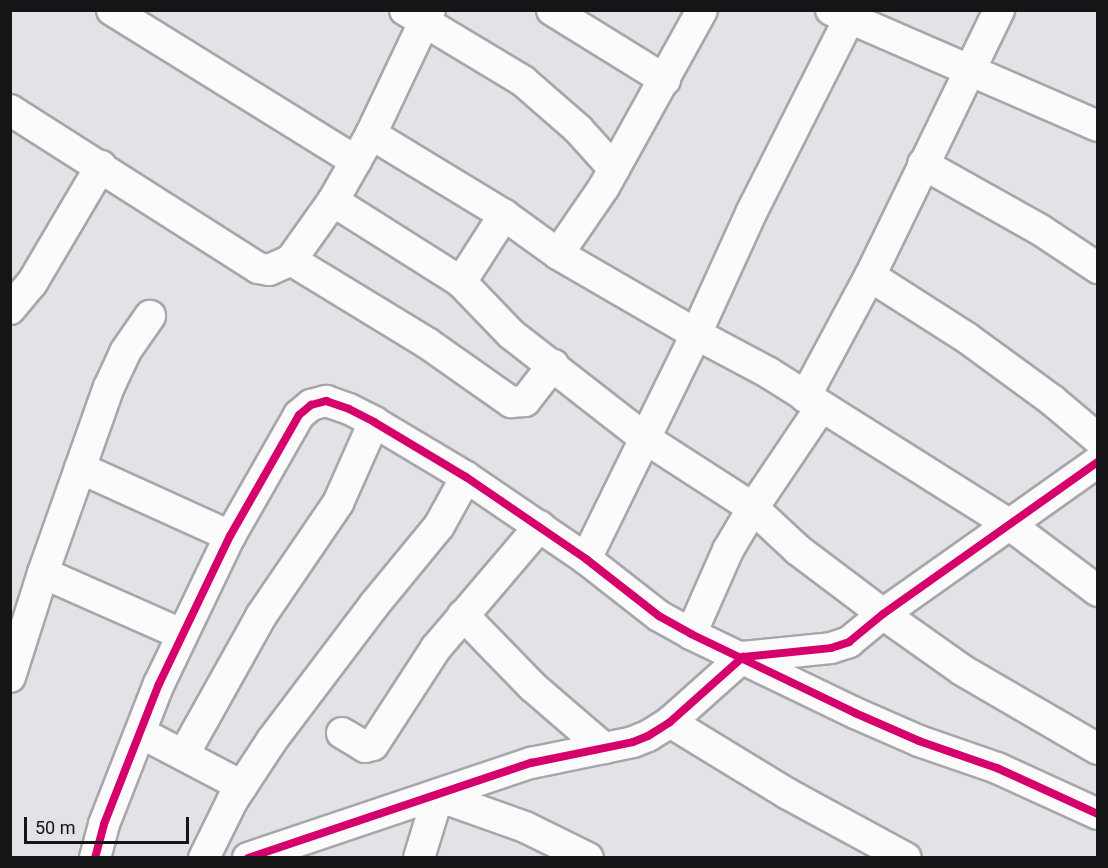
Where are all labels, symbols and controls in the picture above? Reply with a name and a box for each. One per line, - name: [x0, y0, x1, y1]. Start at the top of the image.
- scale bar: [27, 805, 192, 843]
- text: 50 m: [35, 817, 75, 838]

